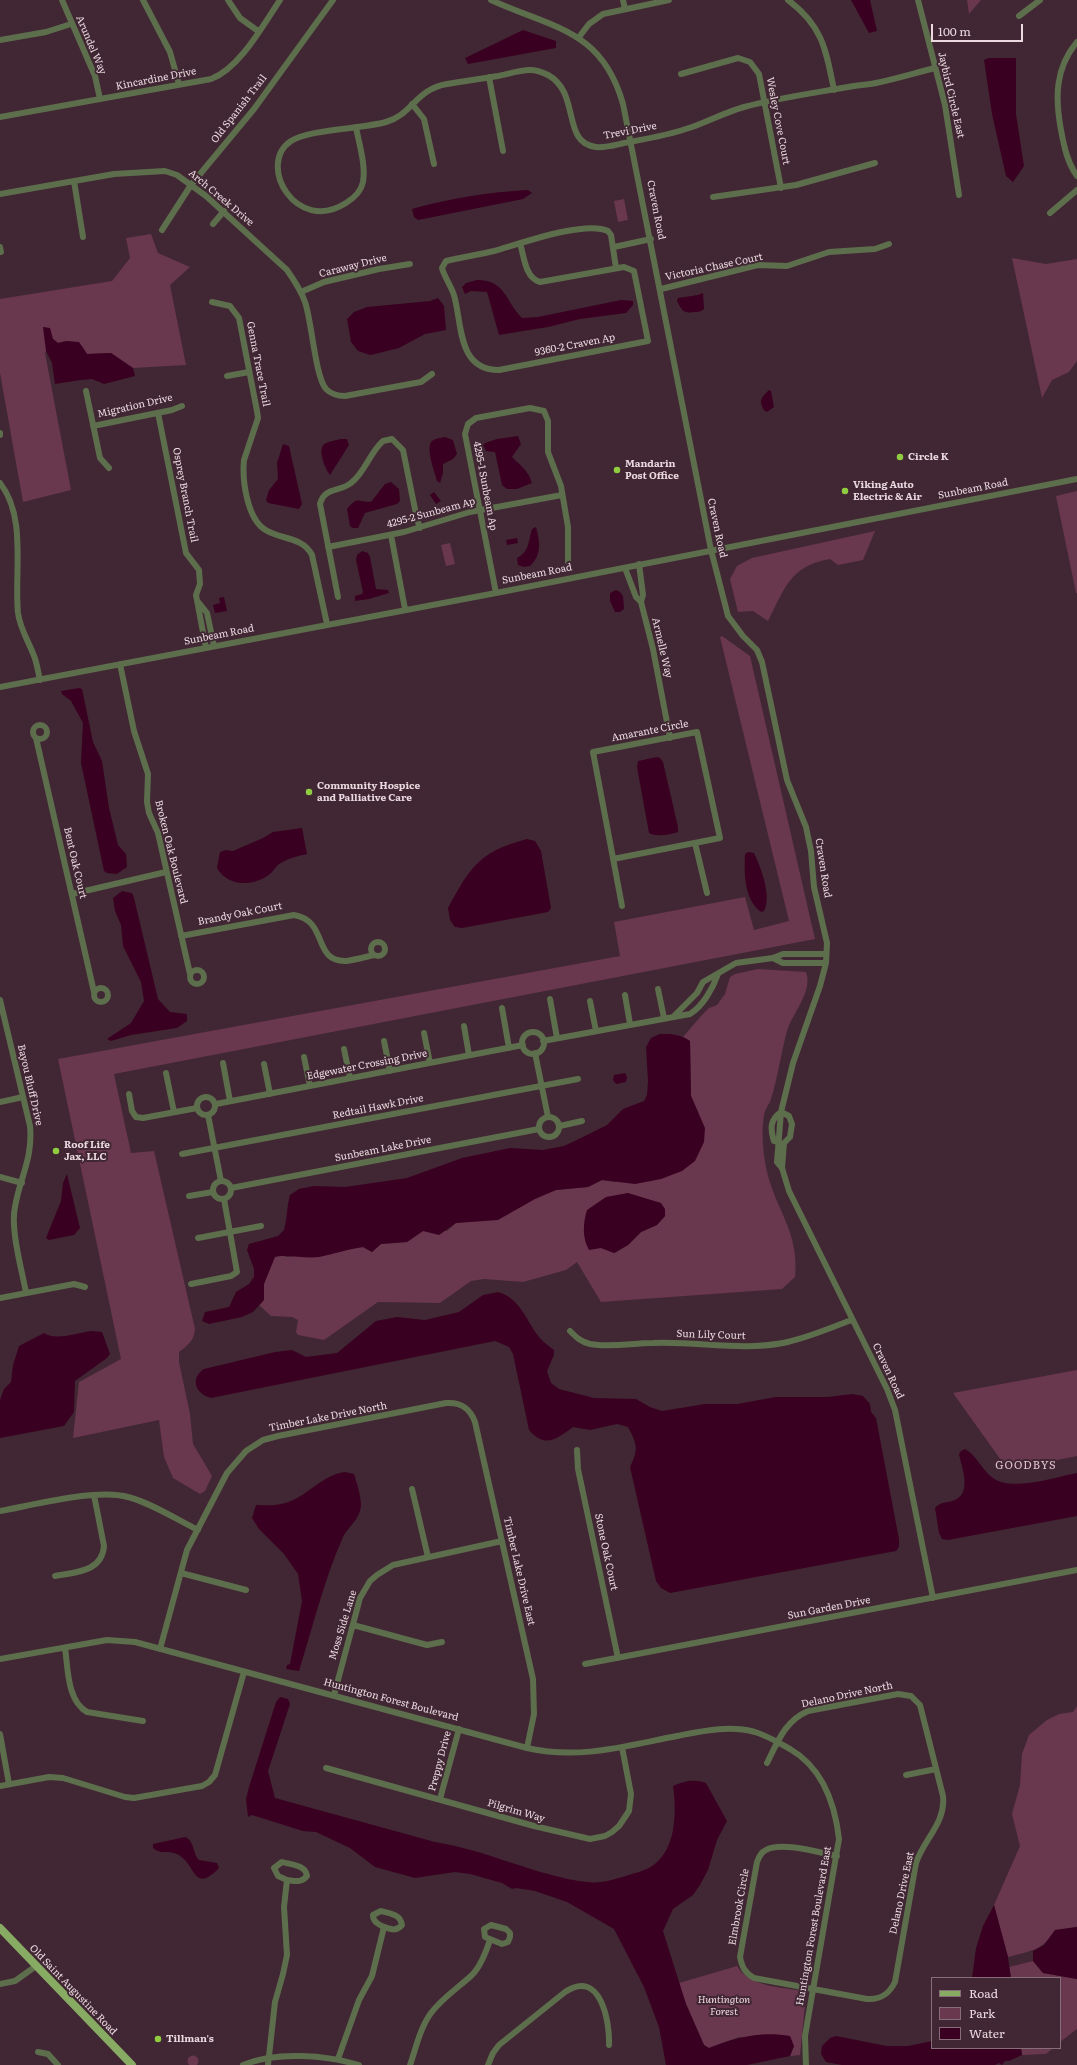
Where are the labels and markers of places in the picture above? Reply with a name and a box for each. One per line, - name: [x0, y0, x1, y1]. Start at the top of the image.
- place label: Circle K: [908, 451, 949, 463]
- marker: Circle K: [895, 452, 905, 462]
- place label: Mandarin Post Office: [625, 458, 679, 482]
- marker: Mandarin Post Office: [612, 465, 622, 475]
- place label: Viking Auto Electric & Air: [853, 479, 922, 502]
- marker: Viking Auto Electric & Air: [840, 486, 850, 496]
- place label: Community Hospice and Palliative Care: [317, 780, 420, 804]
- marker: Community Hospice and Palliative Care: [304, 787, 314, 797]
- place label: Roof Life Jax, LLC: [64, 1139, 110, 1162]
- marker: Roof Life Jax, LLC: [51, 1146, 61, 1156]
- place label: Tillman's: [166, 2033, 214, 2045]
- marker: Tillman's: [153, 2034, 163, 2044]

